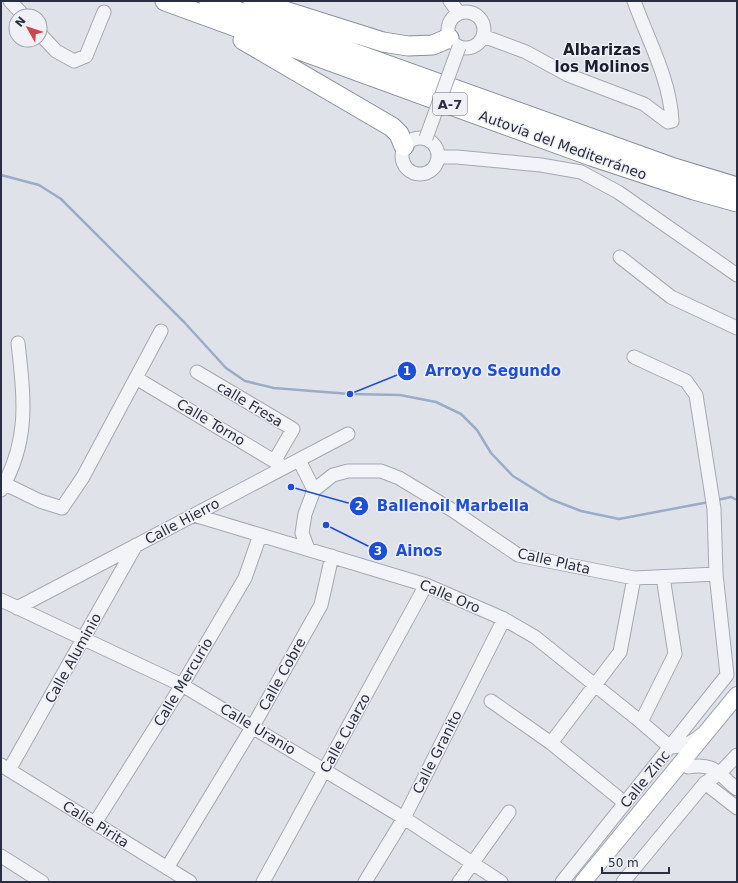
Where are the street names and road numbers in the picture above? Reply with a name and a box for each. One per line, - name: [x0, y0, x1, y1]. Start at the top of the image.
- road number: A-7: [433, 93, 467, 115]
- street label: Autovía del Mediterráneo: [477, 107, 649, 183]
- street label: calle Fresa: [214, 378, 286, 430]
- street label: Calle Torno: [174, 395, 248, 449]
- street label: Calle Hierro: [142, 495, 222, 547]
- street label: Calle Plata: [516, 545, 592, 577]
- street label: Calle Oro: [417, 576, 483, 616]
- street label: Calle Aluminio: [42, 610, 104, 706]
- street label: Calle Mercurio: [150, 635, 216, 729]
- street label: Calle Cobre: [255, 635, 309, 713]
- street label: Calle Cuarzo: [317, 691, 373, 775]
- street label: Calle Uranio: [217, 700, 299, 758]
- street label: Calle Granito: [409, 708, 465, 796]
- street label: Calle Zinc: [617, 747, 673, 811]
- street label: Calle Pirita: [60, 797, 132, 851]

